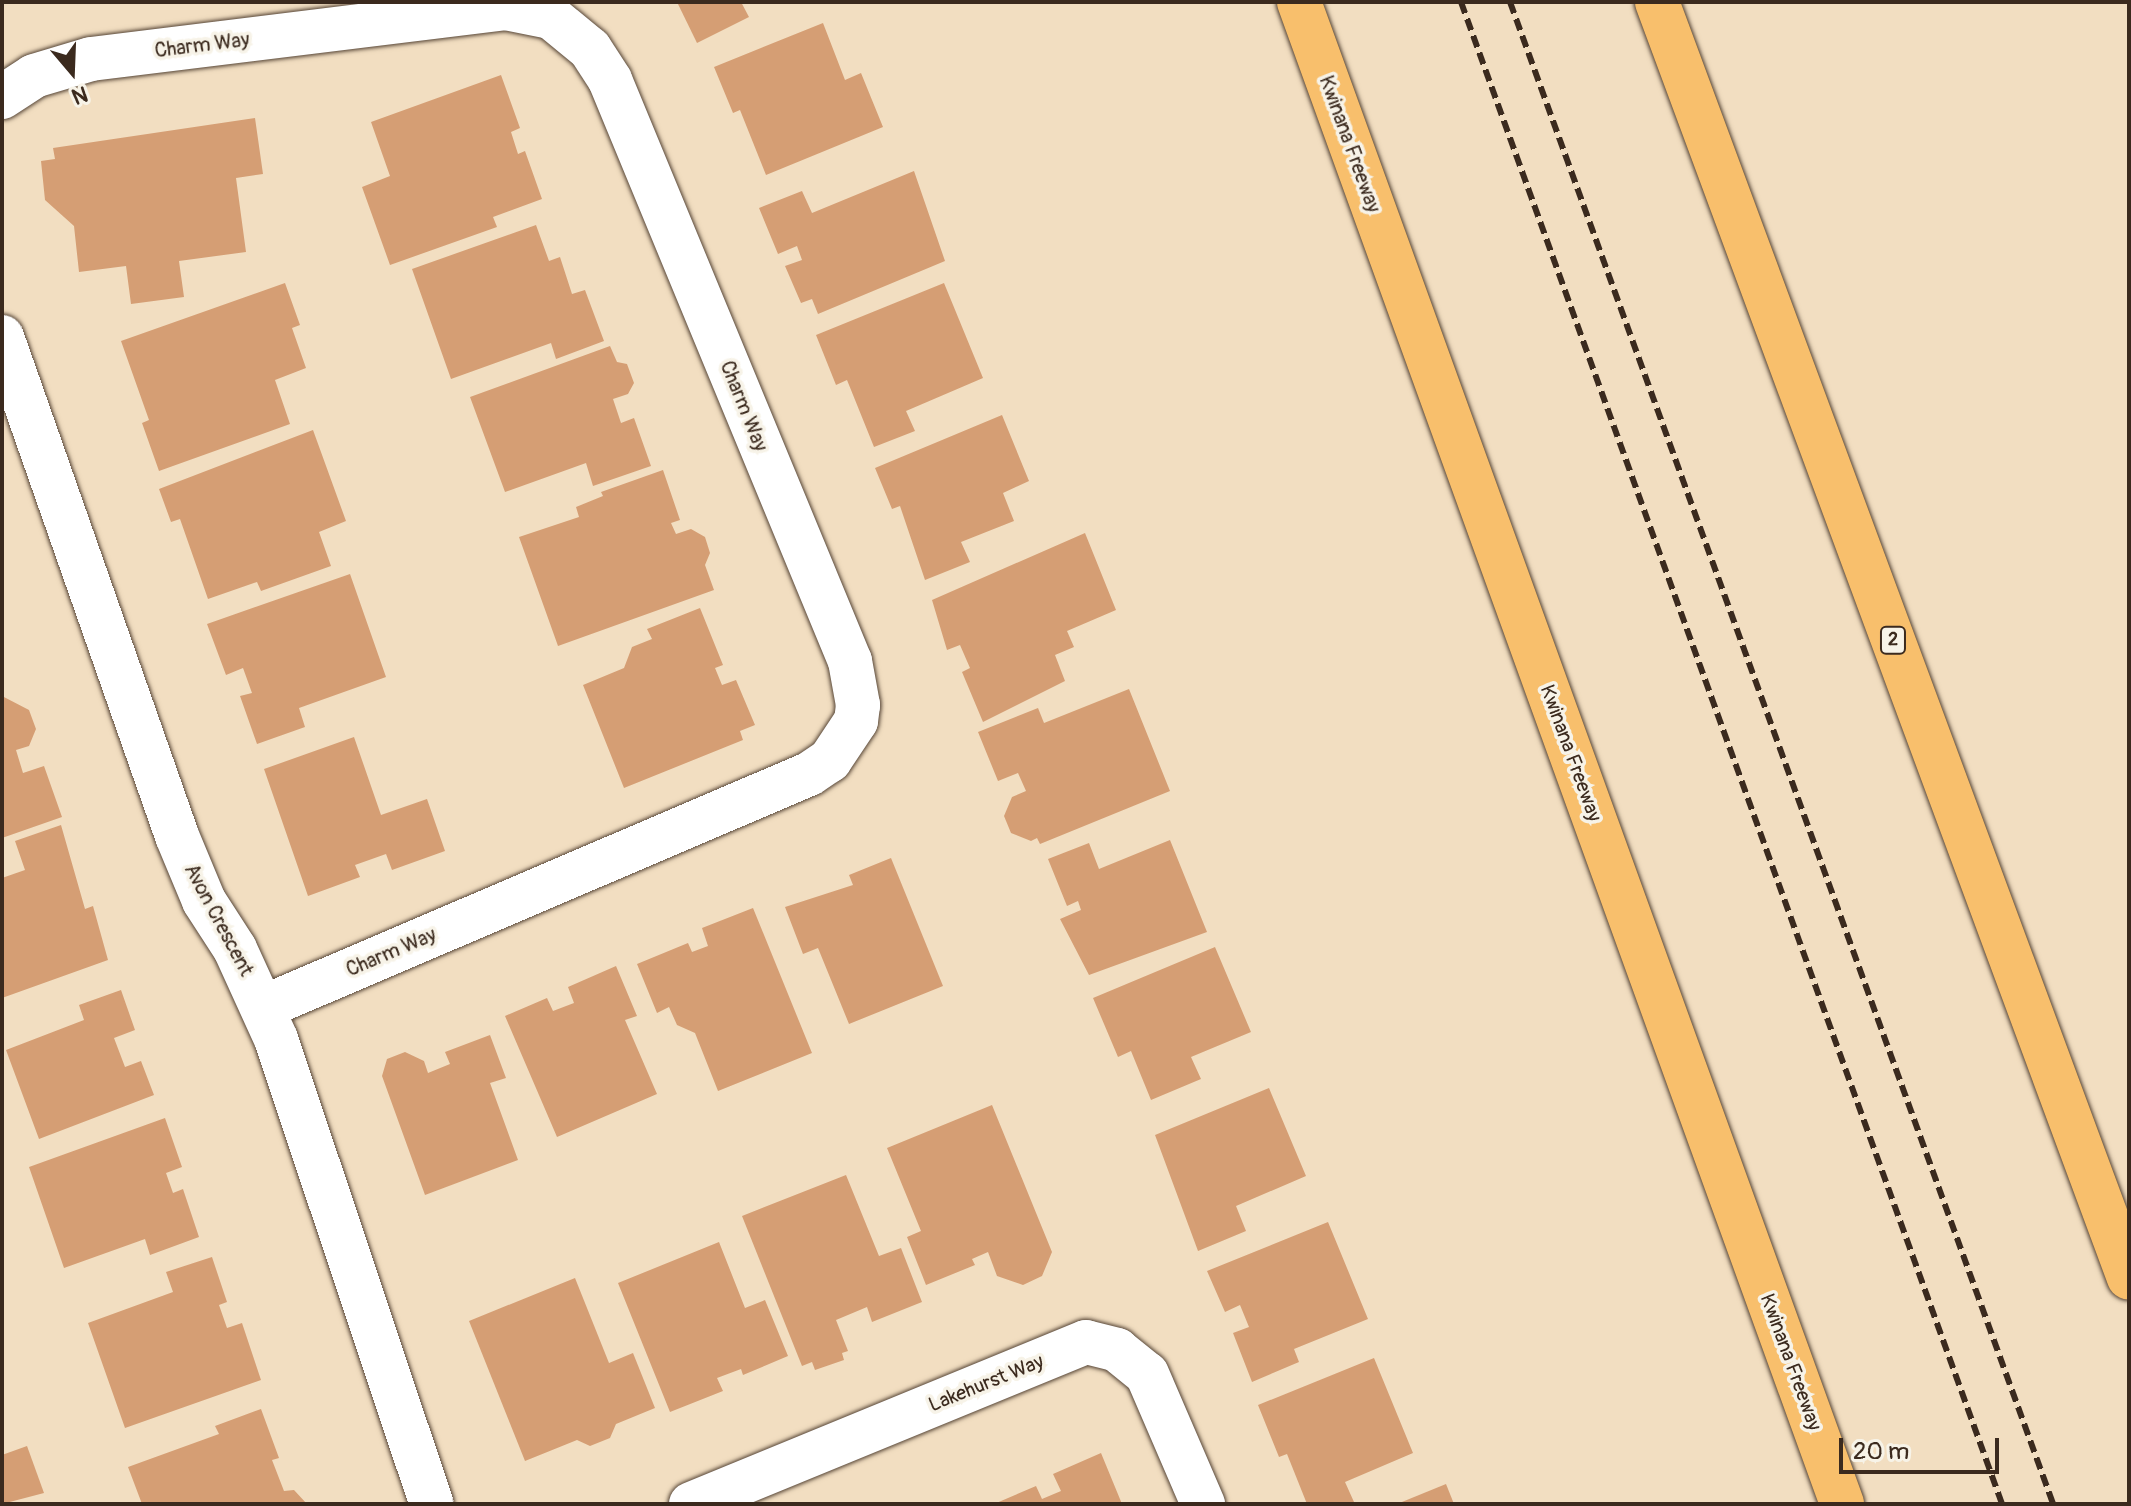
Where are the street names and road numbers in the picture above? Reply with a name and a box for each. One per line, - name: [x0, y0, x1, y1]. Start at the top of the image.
- street label: Charm Way: [153, 27, 251, 63]
- street label: Kwinana Freeway: [1314, 72, 1386, 216]
- street label: Charm Way: [715, 357, 773, 455]
- road number: 2: [1879, 626, 1907, 654]
- street label: Kwinana Freeway: [1535, 681, 1607, 825]
- street label: Avon Crescent: [179, 860, 259, 980]
- street label: Charm Way: [343, 922, 439, 982]
- street label: Kwinana Freeway: [1755, 1290, 1827, 1434]
- street label: Lakehurst Way: [925, 1349, 1047, 1417]

